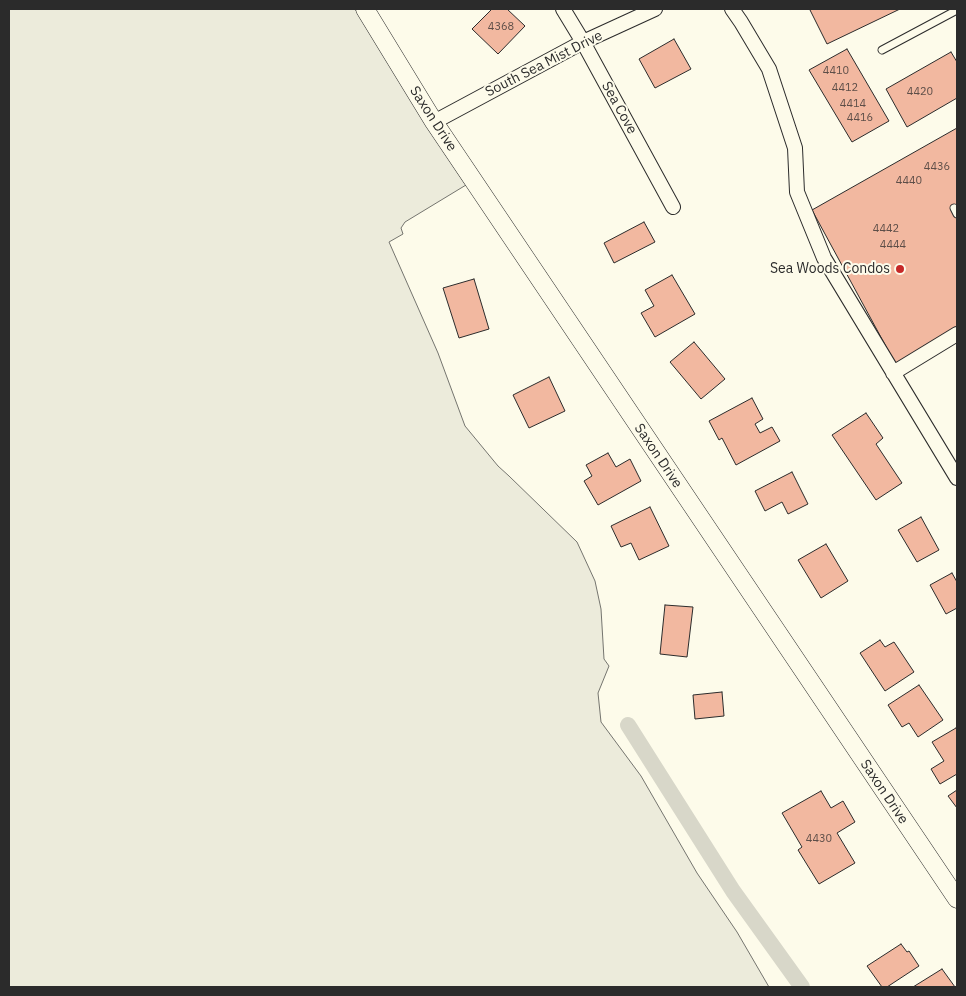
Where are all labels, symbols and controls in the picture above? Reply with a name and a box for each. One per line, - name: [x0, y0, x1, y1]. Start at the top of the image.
- house number: 4368: [488, 20, 514, 34]
- street label: South Sea Mist Drive: [483, 27, 605, 101]
- house number: 4410: [823, 64, 849, 78]
- street label: Sea Cove: [598, 79, 640, 137]
- house number: 4412: [832, 81, 858, 95]
- street label: Saxon Drive: [406, 83, 460, 155]
- house number: 4420: [907, 85, 933, 99]
- house number: 4414: [840, 97, 866, 111]
- house number: 4416: [847, 111, 873, 125]
- house number: 4436: [924, 160, 950, 174]
- house number: 4440: [896, 174, 922, 188]
- house number: 4442: [873, 222, 899, 236]
- house number: 4444: [880, 238, 906, 252]
- place label: Sea Woods Condos: [770, 261, 890, 277]
- marker: Sea Woods Condos: [894, 263, 906, 275]
- street label: Saxon Drive: [630, 421, 686, 491]
- street label: Saxon Drive: [856, 757, 912, 827]
- house number: 4430: [806, 832, 832, 846]

